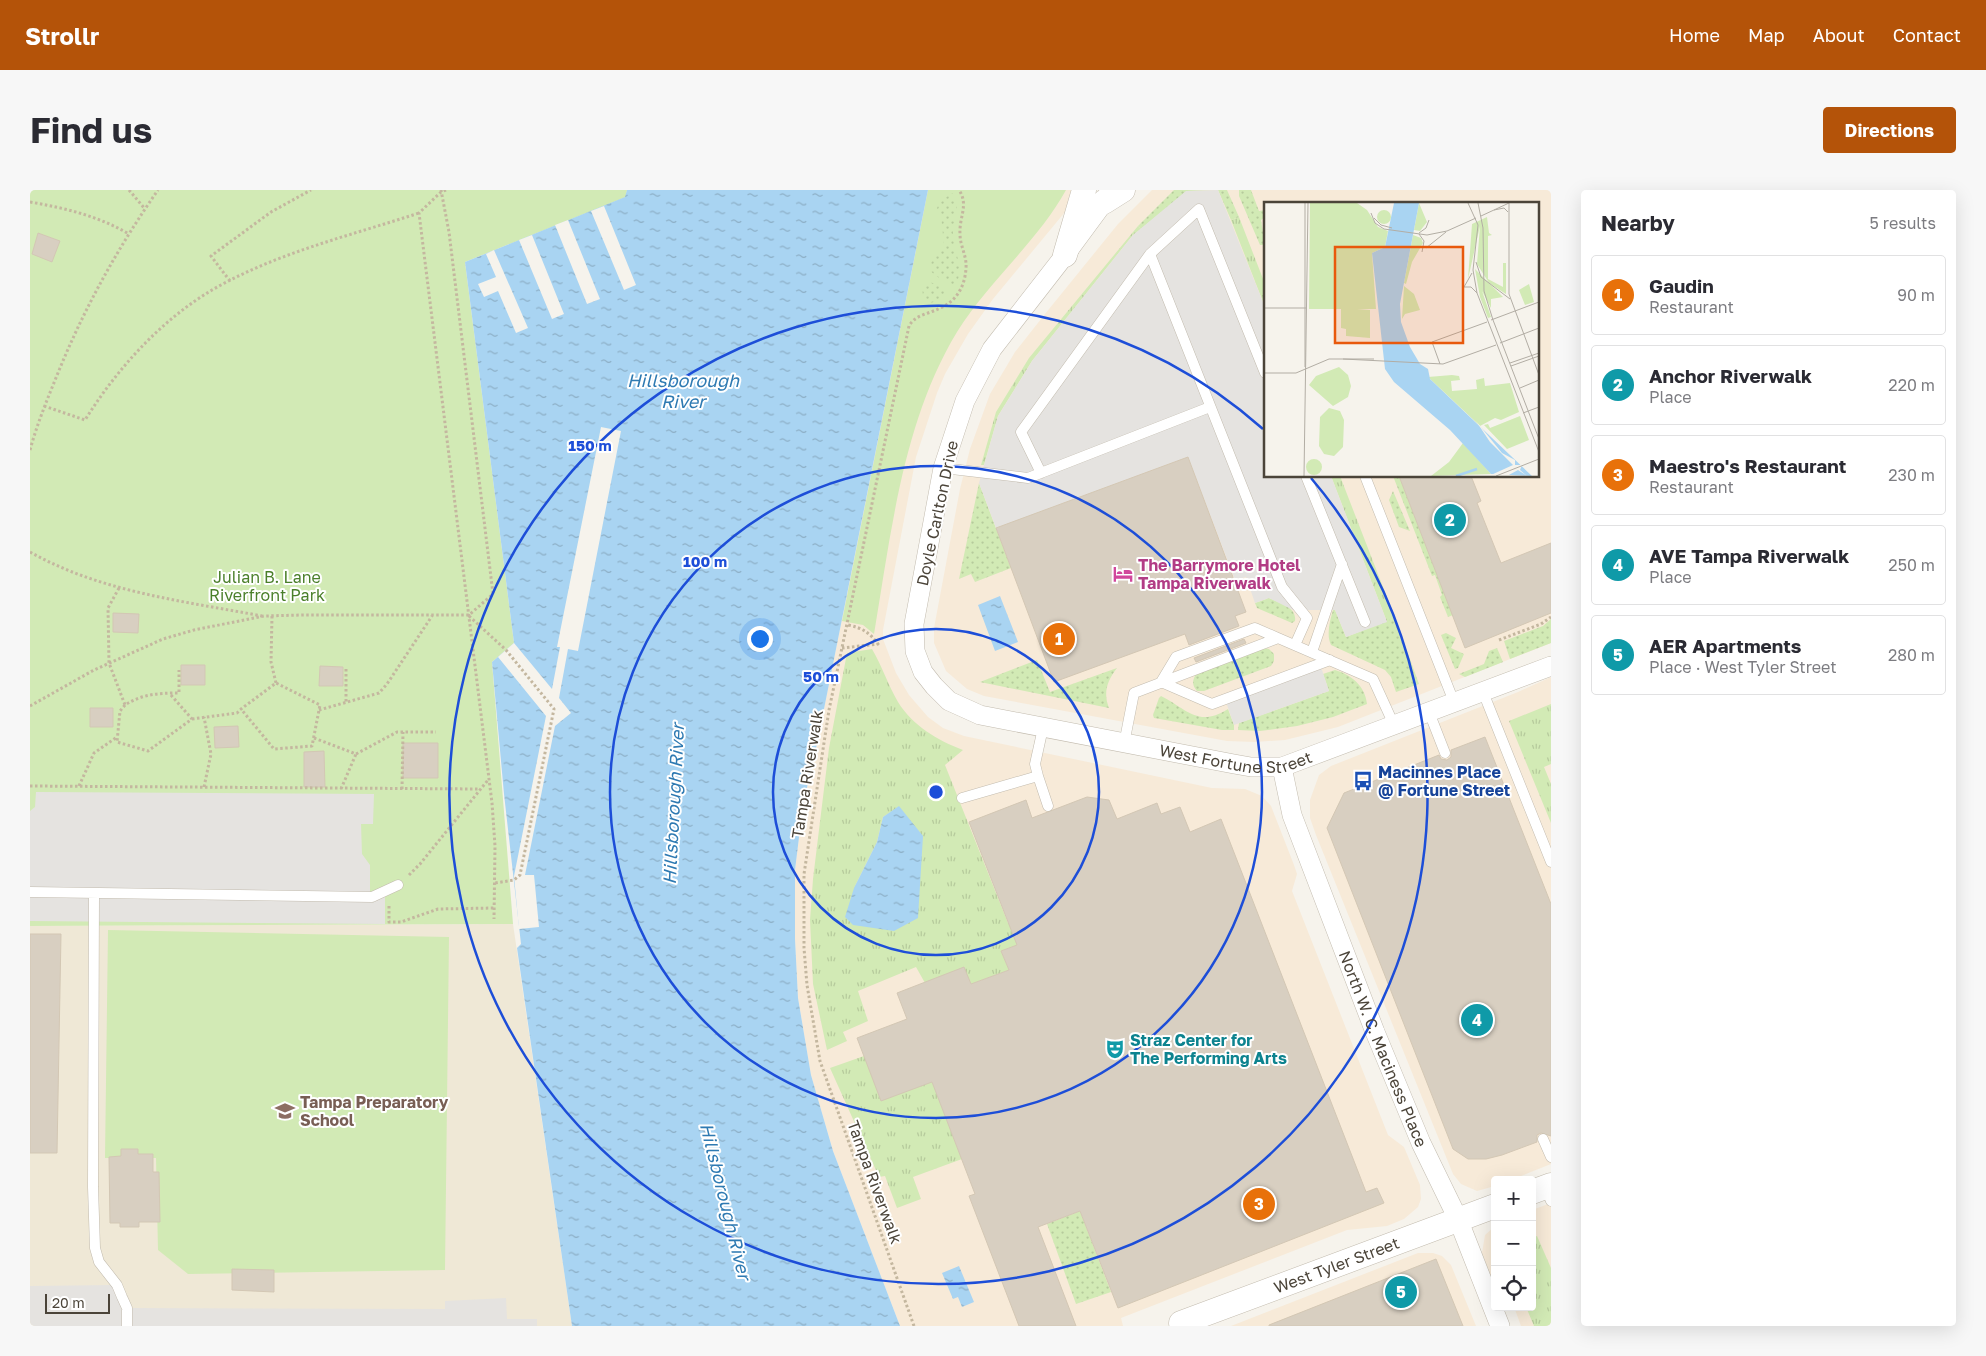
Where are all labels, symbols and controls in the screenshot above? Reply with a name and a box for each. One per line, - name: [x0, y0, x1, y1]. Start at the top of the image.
- text: Strollr: [25, 21, 99, 50]
- text: Home: [1669, 24, 1720, 46]
- text: Map: [1748, 24, 1785, 46]
- text: About: [1813, 24, 1865, 46]
- text: Contact: [1893, 24, 1961, 46]
- button: Directions: [1823, 107, 1956, 153]
- text: Find us: [30, 109, 152, 151]
- inset map: [1264, 202, 1538, 478]
- text: Nearby: [1601, 210, 1675, 236]
- text: 5 results: [1870, 213, 1936, 233]
- text: Gaudin: [1649, 274, 1714, 297]
- text: 1: [1614, 285, 1622, 305]
- text: 90 m: [1897, 285, 1935, 305]
- text: Restaurant: [1649, 297, 1734, 317]
- text: Anchor Riverwalk: [1649, 364, 1812, 387]
- water label: Hillsborough River: [627, 369, 740, 412]
- text: 2: [1613, 375, 1623, 395]
- text: 220 m: [1888, 375, 1935, 395]
- text: Place: [1649, 387, 1692, 407]
- text: 150 m: [568, 436, 612, 454]
- street label: Doyle Carlton Drive: [912, 438, 962, 588]
- text: Maestro's Restaurant: [1649, 454, 1846, 477]
- text: 3: [1613, 465, 1623, 485]
- text: 230 m: [1888, 465, 1935, 485]
- text: Restaurant: [1649, 477, 1734, 497]
- pin: 2: [1434, 501, 1466, 539]
- text: AVE Tampa Riverwalk: [1649, 544, 1849, 567]
- text: 100 m: [683, 552, 727, 570]
- place label: The Barrymore Hotel Tampa Riverwalk: [1138, 555, 1301, 593]
- text: 4: [1613, 555, 1623, 575]
- text: 250 m: [1888, 555, 1935, 575]
- hotel icon: The Barrymore Hotel Tampa Riverwalk: [1112, 563, 1134, 585]
- park label: Julian B. Lane Riverfront Park: [209, 567, 325, 605]
- text: Place: [1649, 567, 1692, 587]
- pin: 1: [1043, 620, 1075, 658]
- your location: [747, 626, 773, 652]
- text: AER Apartments: [1649, 634, 1801, 657]
- text: 5: [1613, 645, 1623, 665]
- text: 280 m: [1888, 645, 1935, 665]
- text: Place · West Tyler Street: [1649, 657, 1837, 677]
- text: 50 m: [803, 667, 839, 685]
- street label: Tampa Riverwalk: [787, 708, 827, 840]
- water label: Hillsborough River: [658, 720, 688, 885]
- street label: West Fortune Street: [1158, 740, 1315, 777]
- place label: Macinnes Place @ Fortune Street: [1378, 762, 1510, 800]
- bus stop icon: Macinnes Place @ Fortune Street: [1352, 770, 1374, 792]
- centre of rings: [927, 783, 945, 801]
- street label: North W. C. Maciness Place: [1335, 948, 1432, 1150]
- pin: 4: [1461, 1001, 1493, 1039]
- place label: Straz Center for The Performing Arts: [1130, 1030, 1287, 1068]
- theatre icon: Straz Center for The Performing Arts: [1104, 1038, 1126, 1060]
- place label: Tampa Preparatory School: [300, 1092, 449, 1130]
- school or university icon: Tampa Preparatory School: [274, 1100, 296, 1122]
- street label: Tampa Riverwalk: [843, 1117, 907, 1247]
- water label: Hillsborough River: [696, 1120, 757, 1285]
- map controls: [1491, 1176, 1536, 1311]
- button: +: [1491, 1176, 1536, 1221]
- pin: 3: [1243, 1185, 1275, 1223]
- button: −: [1491, 1221, 1536, 1266]
- street label: West Tyler Street: [1271, 1233, 1402, 1298]
- button: locate: [1491, 1266, 1536, 1311]
- pin: 5: [1385, 1273, 1417, 1311]
- scale bar: [45, 1291, 110, 1314]
- text: 20 m: [52, 1294, 85, 1311]

